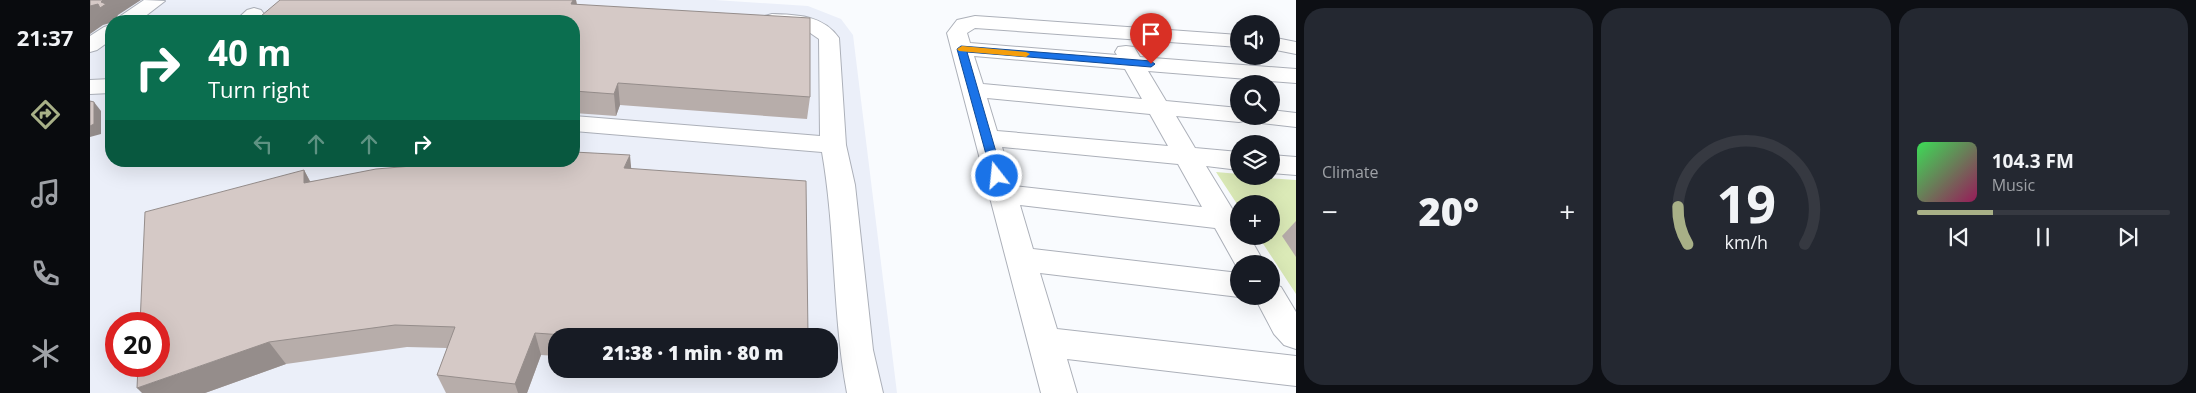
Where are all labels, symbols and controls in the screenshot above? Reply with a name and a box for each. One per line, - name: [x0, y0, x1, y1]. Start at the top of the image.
- pin: [1130, 13, 1172, 64]
- map controls: [1230, 15, 1280, 305]
- button: sound: [1230, 15, 1280, 65]
- icon: arrive: [1137, 20, 1165, 48]
- text: 21:37: [17, 22, 73, 52]
- text: 40 m: [208, 29, 291, 76]
- icon: right: [125, 35, 190, 100]
- text: Turn right: [208, 74, 310, 104]
- button: search: [1230, 75, 1280, 125]
- icon: directions: [28, 97, 63, 132]
- icon: left: [249, 130, 277, 158]
- icon: ahead: [302, 130, 330, 158]
- icon: ahead: [355, 130, 383, 158]
- icon: right: [408, 130, 436, 158]
- button: layers: [1230, 135, 1280, 185]
- text: 104.3 FM: [1992, 148, 2074, 174]
- position arrow: [970, 149, 1022, 201]
- text: Climate: [1322, 161, 1379, 183]
- text: 19: [1716, 167, 1776, 238]
- text: Music: [1992, 174, 2035, 196]
- icon: music: [28, 176, 63, 211]
- text: 20°: [1418, 185, 1479, 237]
- text: −: [1322, 192, 1338, 230]
- text: +: [1559, 192, 1575, 230]
- button: +: [1230, 195, 1280, 245]
- icon: previous: [1945, 223, 1973, 251]
- icon: pause: [2029, 223, 2057, 251]
- icon: next: [2114, 223, 2142, 251]
- text: km/h: [1724, 230, 1768, 254]
- button: −: [1230, 255, 1280, 305]
- icon: phone: [28, 256, 63, 291]
- speed limit sign: 20: [105, 312, 170, 377]
- icon: climate: [28, 336, 63, 371]
- text: 21:38 · 1 min · 80 m: [603, 340, 783, 366]

